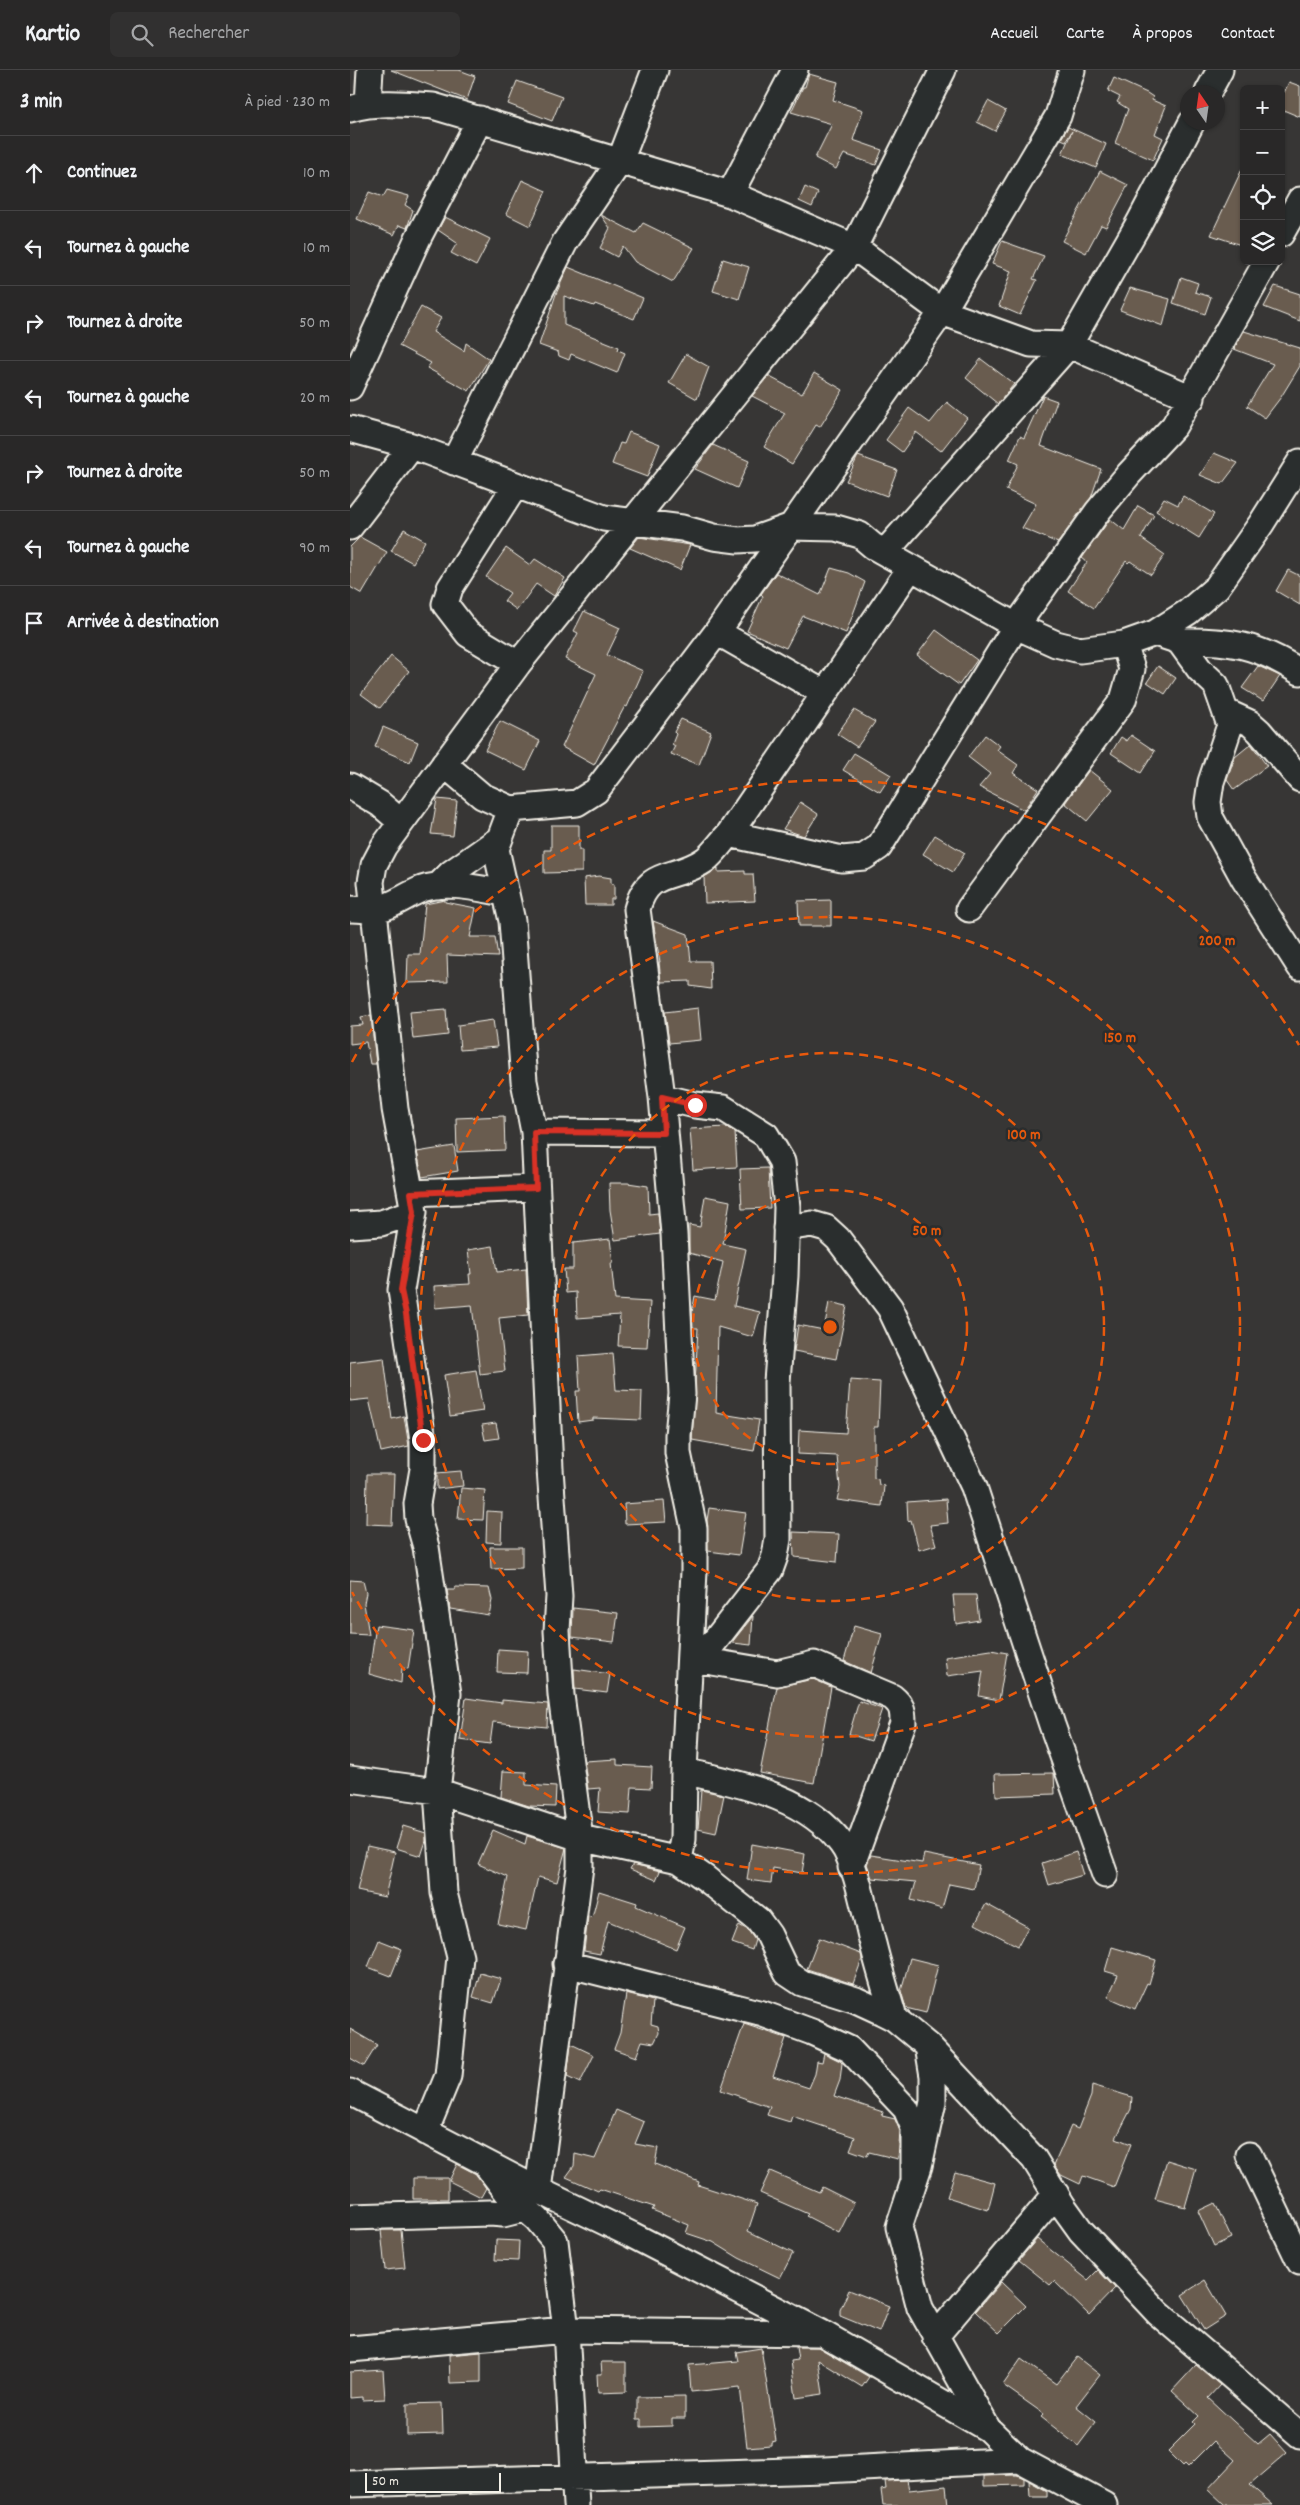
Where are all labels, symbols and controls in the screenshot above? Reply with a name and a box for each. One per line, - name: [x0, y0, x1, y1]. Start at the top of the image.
- search box: [110, 12, 460, 57]
- text: Kartio: [25, 18, 80, 52]
- icon: search: [128, 21, 156, 49]
- text: Rechercher: [168, 21, 249, 48]
- text: Accueil: [990, 22, 1038, 47]
- text: Carte: [1066, 22, 1105, 47]
- text: À propos: [1133, 22, 1193, 47]
- text: Contact: [1221, 22, 1275, 47]
- north arrow: [1180, 85, 1225, 130]
- map controls: [1240, 85, 1285, 265]
- button: +: [1240, 85, 1285, 130]
- text: 3 min: [20, 88, 62, 118]
- text: À pied · 230 m: [245, 91, 330, 114]
- button: −: [1240, 130, 1285, 175]
- icon: ahead: [20, 159, 48, 187]
- text: Continuez: [67, 160, 137, 187]
- text: 10 m: [303, 162, 330, 185]
- button: locate: [1240, 175, 1285, 220]
- button: layers: [1240, 220, 1285, 265]
- icon: left: [20, 234, 48, 262]
- text: Tournez à gauche: [67, 235, 189, 262]
- text: 10 m: [303, 237, 330, 260]
- icon: right: [20, 309, 48, 337]
- text: Tournez à droite: [67, 310, 182, 337]
- text: 50 m: [299, 312, 330, 335]
- icon: left: [20, 384, 48, 412]
- text: Tournez à gauche: [67, 385, 189, 412]
- text: 20 m: [300, 387, 330, 410]
- icon: right: [20, 459, 48, 487]
- text: Tournez à droite: [67, 460, 182, 487]
- text: 50 m: [299, 462, 330, 485]
- icon: left: [20, 534, 48, 562]
- text: Tournez à gauche: [67, 535, 189, 562]
- text: 90 m: [299, 537, 330, 560]
- icon: arrive: [20, 609, 48, 637]
- text: Arrivée à destination: [67, 610, 219, 637]
- text: 200 m: [1199, 931, 1235, 953]
- text: 150 m: [1104, 1028, 1136, 1050]
- route start: [684, 1094, 707, 1117]
- text: 100 m: [1007, 1125, 1041, 1147]
- text: 50 m: [913, 1221, 941, 1243]
- centre of rings: [821, 1318, 839, 1336]
- route end: [412, 1429, 435, 1452]
- scale bar: [365, 2470, 501, 2493]
- text: 50 m: [372, 2472, 399, 2492]

